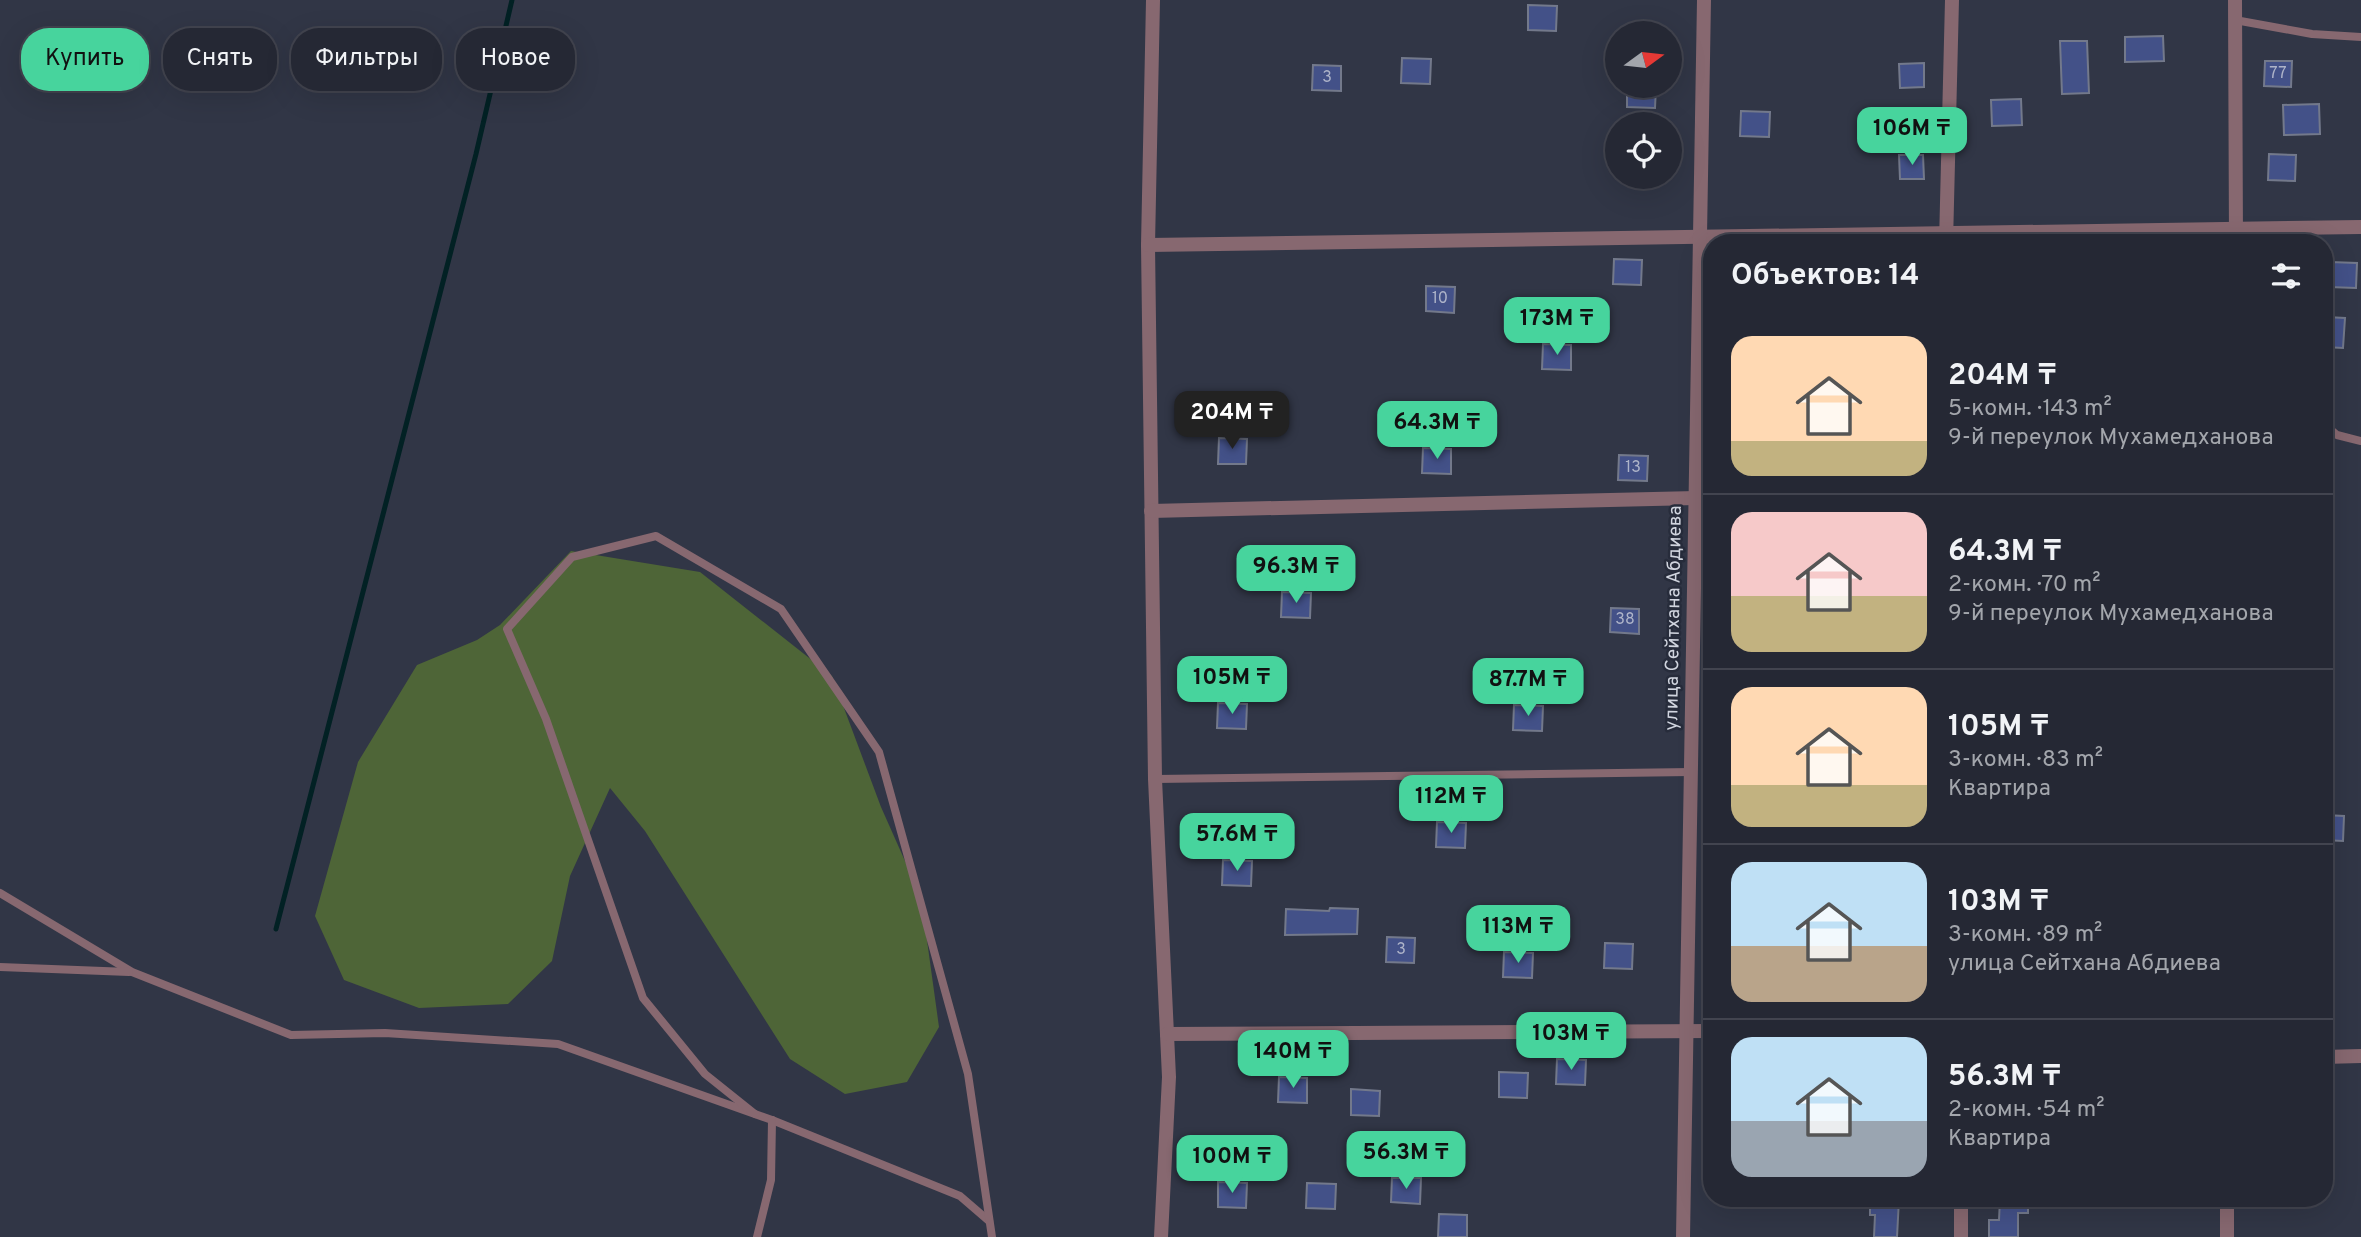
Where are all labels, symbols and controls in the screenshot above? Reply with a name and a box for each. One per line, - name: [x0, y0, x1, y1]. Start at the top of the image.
- north arrow: [1605, 21, 1682, 98]
- map controls: [1605, 21, 1682, 189]
- chip: Купить: [21, 28, 149, 91]
- chip: Снять: [163, 28, 277, 91]
- chip: Фильтры: [291, 28, 442, 91]
- chip: Новое: [456, 28, 575, 91]
- house number: 77: [2269, 64, 2287, 84]
- house number: 3: [1322, 68, 1332, 88]
- pin: 106M ₸: [1855, 108, 1969, 167]
- button: locate: [1605, 112, 1682, 189]
- text: 106M ₸: [1873, 115, 1951, 144]
- icon: filters: [2267, 257, 2305, 295]
- text: Объектов: 14: [1731, 258, 1919, 295]
- house number: 10: [1432, 289, 1448, 309]
- pin: 173M ₸: [1500, 298, 1614, 357]
- text: 173M ₸: [1520, 305, 1594, 334]
- text: 204M ₸: [1948, 358, 2057, 395]
- icon: home: [1787, 364, 1871, 448]
- pin: 204M ₸: [1175, 392, 1289, 451]
- text: 5-комн. · 143 m²: [1948, 395, 2112, 424]
- text: 204M ₸: [1190, 399, 1274, 428]
- pin: 64.3M ₸: [1372, 402, 1502, 461]
- text: 64.3M ₸: [1393, 409, 1481, 438]
- text: 9-й переулок Мухамедханова: [1948, 424, 2274, 453]
- house number: 13: [1625, 458, 1641, 478]
- street label: улица Сейтхана Абдиева: [1660, 505, 1688, 731]
- text: 64.3M ₸: [1948, 534, 2062, 571]
- icon: home: [1787, 540, 1871, 624]
- pin: 96.3M ₸: [1231, 546, 1361, 605]
- text: 96.3M ₸: [1252, 553, 1340, 582]
- text: 2-комн. · 70 m²: [1948, 571, 2101, 600]
- text: 9-й переулок Мухамедханова: [1948, 600, 2274, 629]
- house number: 38: [1615, 610, 1635, 630]
- pin: 105M ₸: [1175, 656, 1289, 716]
- pin: 87.7M ₸: [1463, 658, 1593, 718]
- text: 105M ₸: [1193, 664, 1271, 693]
- text: 87.7M ₸: [1489, 666, 1567, 695]
- text: 105M ₸: [1948, 709, 2050, 746]
- icon: home: [1787, 715, 1871, 799]
- text: 3-комн. · 83 m²: [1948, 746, 2103, 775]
- text: Квартира: [1948, 775, 2051, 804]
- pin: 112M ₸: [1394, 776, 1508, 835]
- text: 112M ₸: [1415, 783, 1487, 812]
- pin: 57.6M ₸: [1172, 814, 1302, 873]
- text: 57.6M ₸: [1196, 821, 1278, 850]
- text: 103M ₸: [1948, 884, 2049, 921]
- icon: home: [1787, 890, 1871, 974]
- pin: 113M ₸: [1461, 906, 1575, 965]
- text: 113M ₸: [1482, 913, 1554, 942]
- text: 3-комн. · 89 m²: [1948, 921, 2102, 950]
- house number: 3: [1396, 940, 1406, 960]
- text: улица Сейтхана Абдиева: [1948, 950, 2221, 979]
- pin: 103M ₸: [1514, 1012, 1628, 1072]
- text: 103M ₸: [1532, 1020, 1610, 1049]
- pin: 140M ₸: [1236, 1030, 1350, 1090]
- text: 140M ₸: [1254, 1038, 1332, 1067]
- text: 56.3M ₸: [1948, 1059, 2061, 1096]
- icon: home: [1787, 1065, 1871, 1149]
- text: 2-комн. · 54 m²: [1948, 1096, 2104, 1125]
- text: Квартира: [1948, 1125, 2051, 1154]
- pin: 56.3M ₸: [1341, 1132, 1471, 1191]
- pin: 100M ₸: [1175, 1136, 1289, 1195]
- text: 56.3M ₸: [1363, 1139, 1449, 1168]
- text: 100M ₸: [1192, 1143, 1272, 1172]

